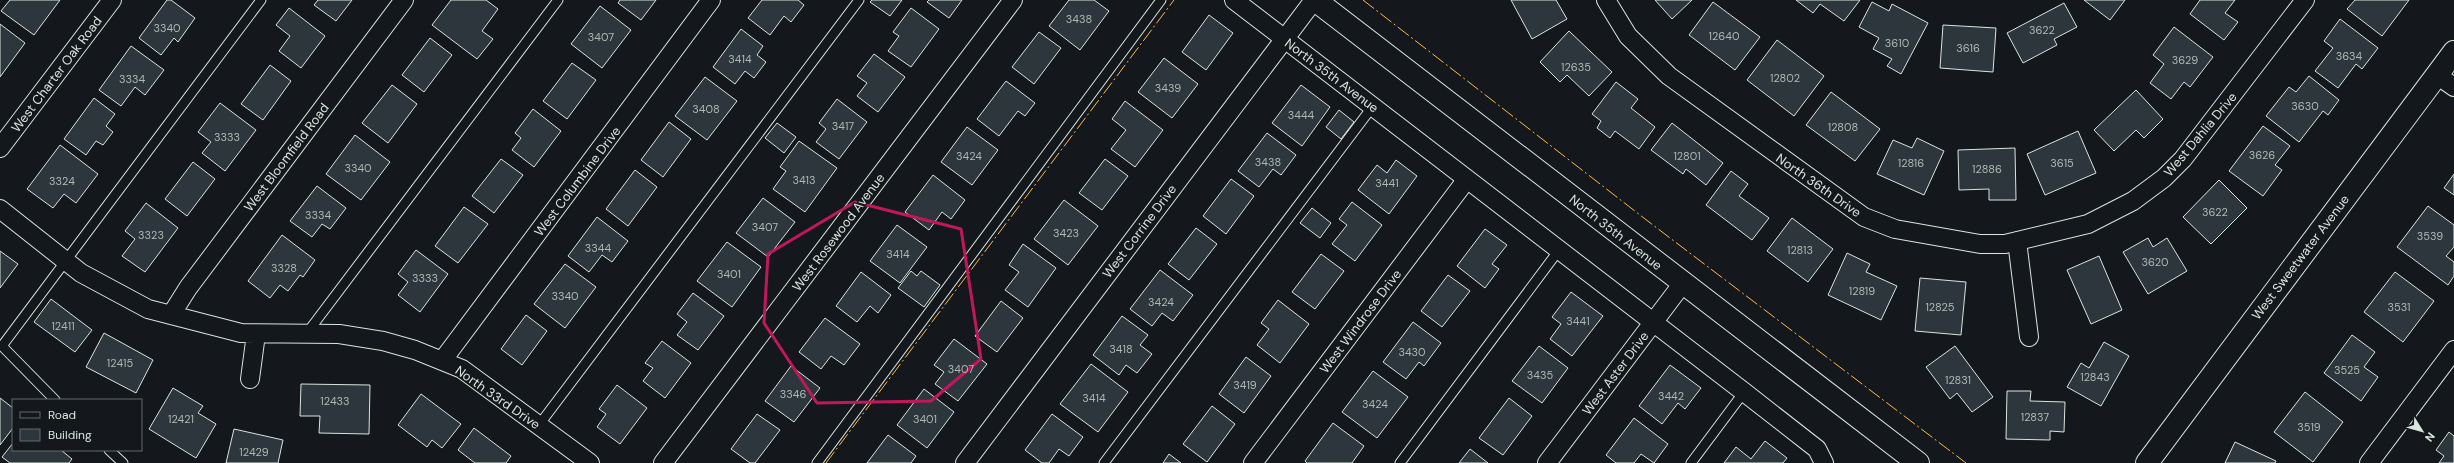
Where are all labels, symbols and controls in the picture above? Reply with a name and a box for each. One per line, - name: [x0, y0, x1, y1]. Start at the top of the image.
- house number: 3438: [1066, 12, 1092, 26]
- street label: West Charter Oak Road: [7, 13, 106, 136]
- house number: 3340: [153, 21, 181, 35]
- house number: 3622: [2029, 23, 2055, 37]
- house number: 12640: [1709, 29, 1739, 43]
- house number: 3407: [588, 30, 614, 44]
- street label: North 35th Avenue: [1281, 35, 1382, 116]
- house number: 3610: [1885, 36, 1909, 50]
- house number: 3616: [1956, 41, 1980, 55]
- house number: 3634: [2336, 49, 2363, 63]
- house number: 3414: [728, 52, 752, 66]
- house number: 3629: [2172, 53, 2198, 67]
- house number: 12635: [1561, 60, 1591, 74]
- house number: 12802: [1770, 71, 1800, 85]
- house number: 3334: [119, 72, 145, 86]
- house number: 3439: [1155, 81, 1181, 95]
- street label: West Dahlia Drive: [2160, 89, 2241, 180]
- house number: 3630: [2291, 99, 2319, 113]
- street label: West Bloomfield Road: [240, 100, 333, 215]
- house number: 3408: [692, 102, 720, 116]
- house number: 3444: [1288, 108, 1315, 122]
- house number: 3417: [832, 119, 854, 133]
- house number: 12808: [1828, 120, 1858, 134]
- street label: West Columbine Drive: [530, 123, 624, 240]
- house number: 3333: [214, 130, 240, 144]
- house number: 3626: [2249, 148, 2275, 162]
- house number: 3424: [956, 149, 982, 163]
- house number: 12801: [1673, 149, 1701, 163]
- street label: North 36th Drive: [1773, 150, 1865, 221]
- house number: 3438: [1255, 155, 1281, 169]
- house number: 12816: [1898, 156, 1924, 170]
- house number: 3615: [2050, 156, 2074, 170]
- house number: 3340: [344, 161, 372, 175]
- house number: 12886: [1972, 162, 2002, 176]
- street label: West Rosewood Avenue: [788, 170, 888, 295]
- house number: 3413: [792, 173, 816, 187]
- house number: 3324: [49, 174, 75, 188]
- house number: 3441: [1375, 176, 1399, 190]
- street label: West Corrine Drive: [1099, 181, 1180, 282]
- street label: North 35th Avenue: [1566, 191, 1666, 274]
- street label: West Sweetwater Avenue: [2248, 191, 2353, 323]
- house number: 3622: [2202, 205, 2228, 219]
- house number: 3334: [305, 208, 331, 222]
- house number: 3407: [752, 220, 778, 234]
- house number: 3423: [1053, 226, 1079, 240]
- house number: 3323: [138, 228, 164, 242]
- house number: 3539: [2417, 229, 2443, 243]
- house number: 3344: [585, 241, 611, 255]
- house number: 12813: [1787, 243, 1813, 257]
- house number: 3414: [886, 247, 910, 261]
- house number: 3620: [2142, 255, 2168, 269]
- house number: 3328: [271, 261, 297, 275]
- street label: West Windrose Drive: [1316, 266, 1405, 377]
- house number: 3401: [717, 267, 741, 281]
- house number: 3333: [412, 271, 438, 285]
- house number: 12819: [1849, 284, 1875, 298]
- house number: 3340: [551, 289, 579, 303]
- house number: 3424: [1148, 295, 1174, 309]
- house number: 12825: [1925, 300, 1955, 314]
- house number: 3531: [2388, 300, 2410, 314]
- house number: 3441: [1566, 314, 1590, 328]
- house number: 12411: [51, 319, 75, 333]
- street label: West Aster Drive: [1578, 328, 1652, 418]
- house number: 3418: [1109, 342, 1133, 356]
- house number: 3430: [1398, 345, 1426, 359]
- house number: 12415: [107, 356, 133, 370]
- street label: North 33rd Drive: [452, 362, 543, 433]
- house number: 3407: [948, 362, 974, 376]
- house number: 3525: [2334, 363, 2360, 377]
- house number: 3435: [1527, 368, 1553, 382]
- house number: 12843: [2080, 370, 2110, 384]
- house number: 12831: [1945, 373, 1971, 387]
- house number: 3419: [1233, 378, 1257, 392]
- house number: 3346: [780, 387, 806, 401]
- house number: 3442: [1658, 389, 1684, 403]
- house number: 3414: [1082, 391, 1106, 405]
- house number: 12433: [320, 394, 350, 408]
- house number: 3424: [1362, 397, 1388, 411]
- legend: [12, 399, 142, 451]
- text: Road: [48, 407, 76, 423]
- house number: 12837: [2021, 410, 2049, 424]
- north arrow: [2402, 411, 2442, 451]
- house number: 12421: [168, 412, 194, 426]
- house number: 3401: [913, 412, 937, 426]
- house number: 3519: [2297, 420, 2321, 434]
- text: Building: [48, 427, 92, 443]
- text: N: [2422, 430, 2438, 444]
- house number: 12429: [239, 445, 269, 459]

